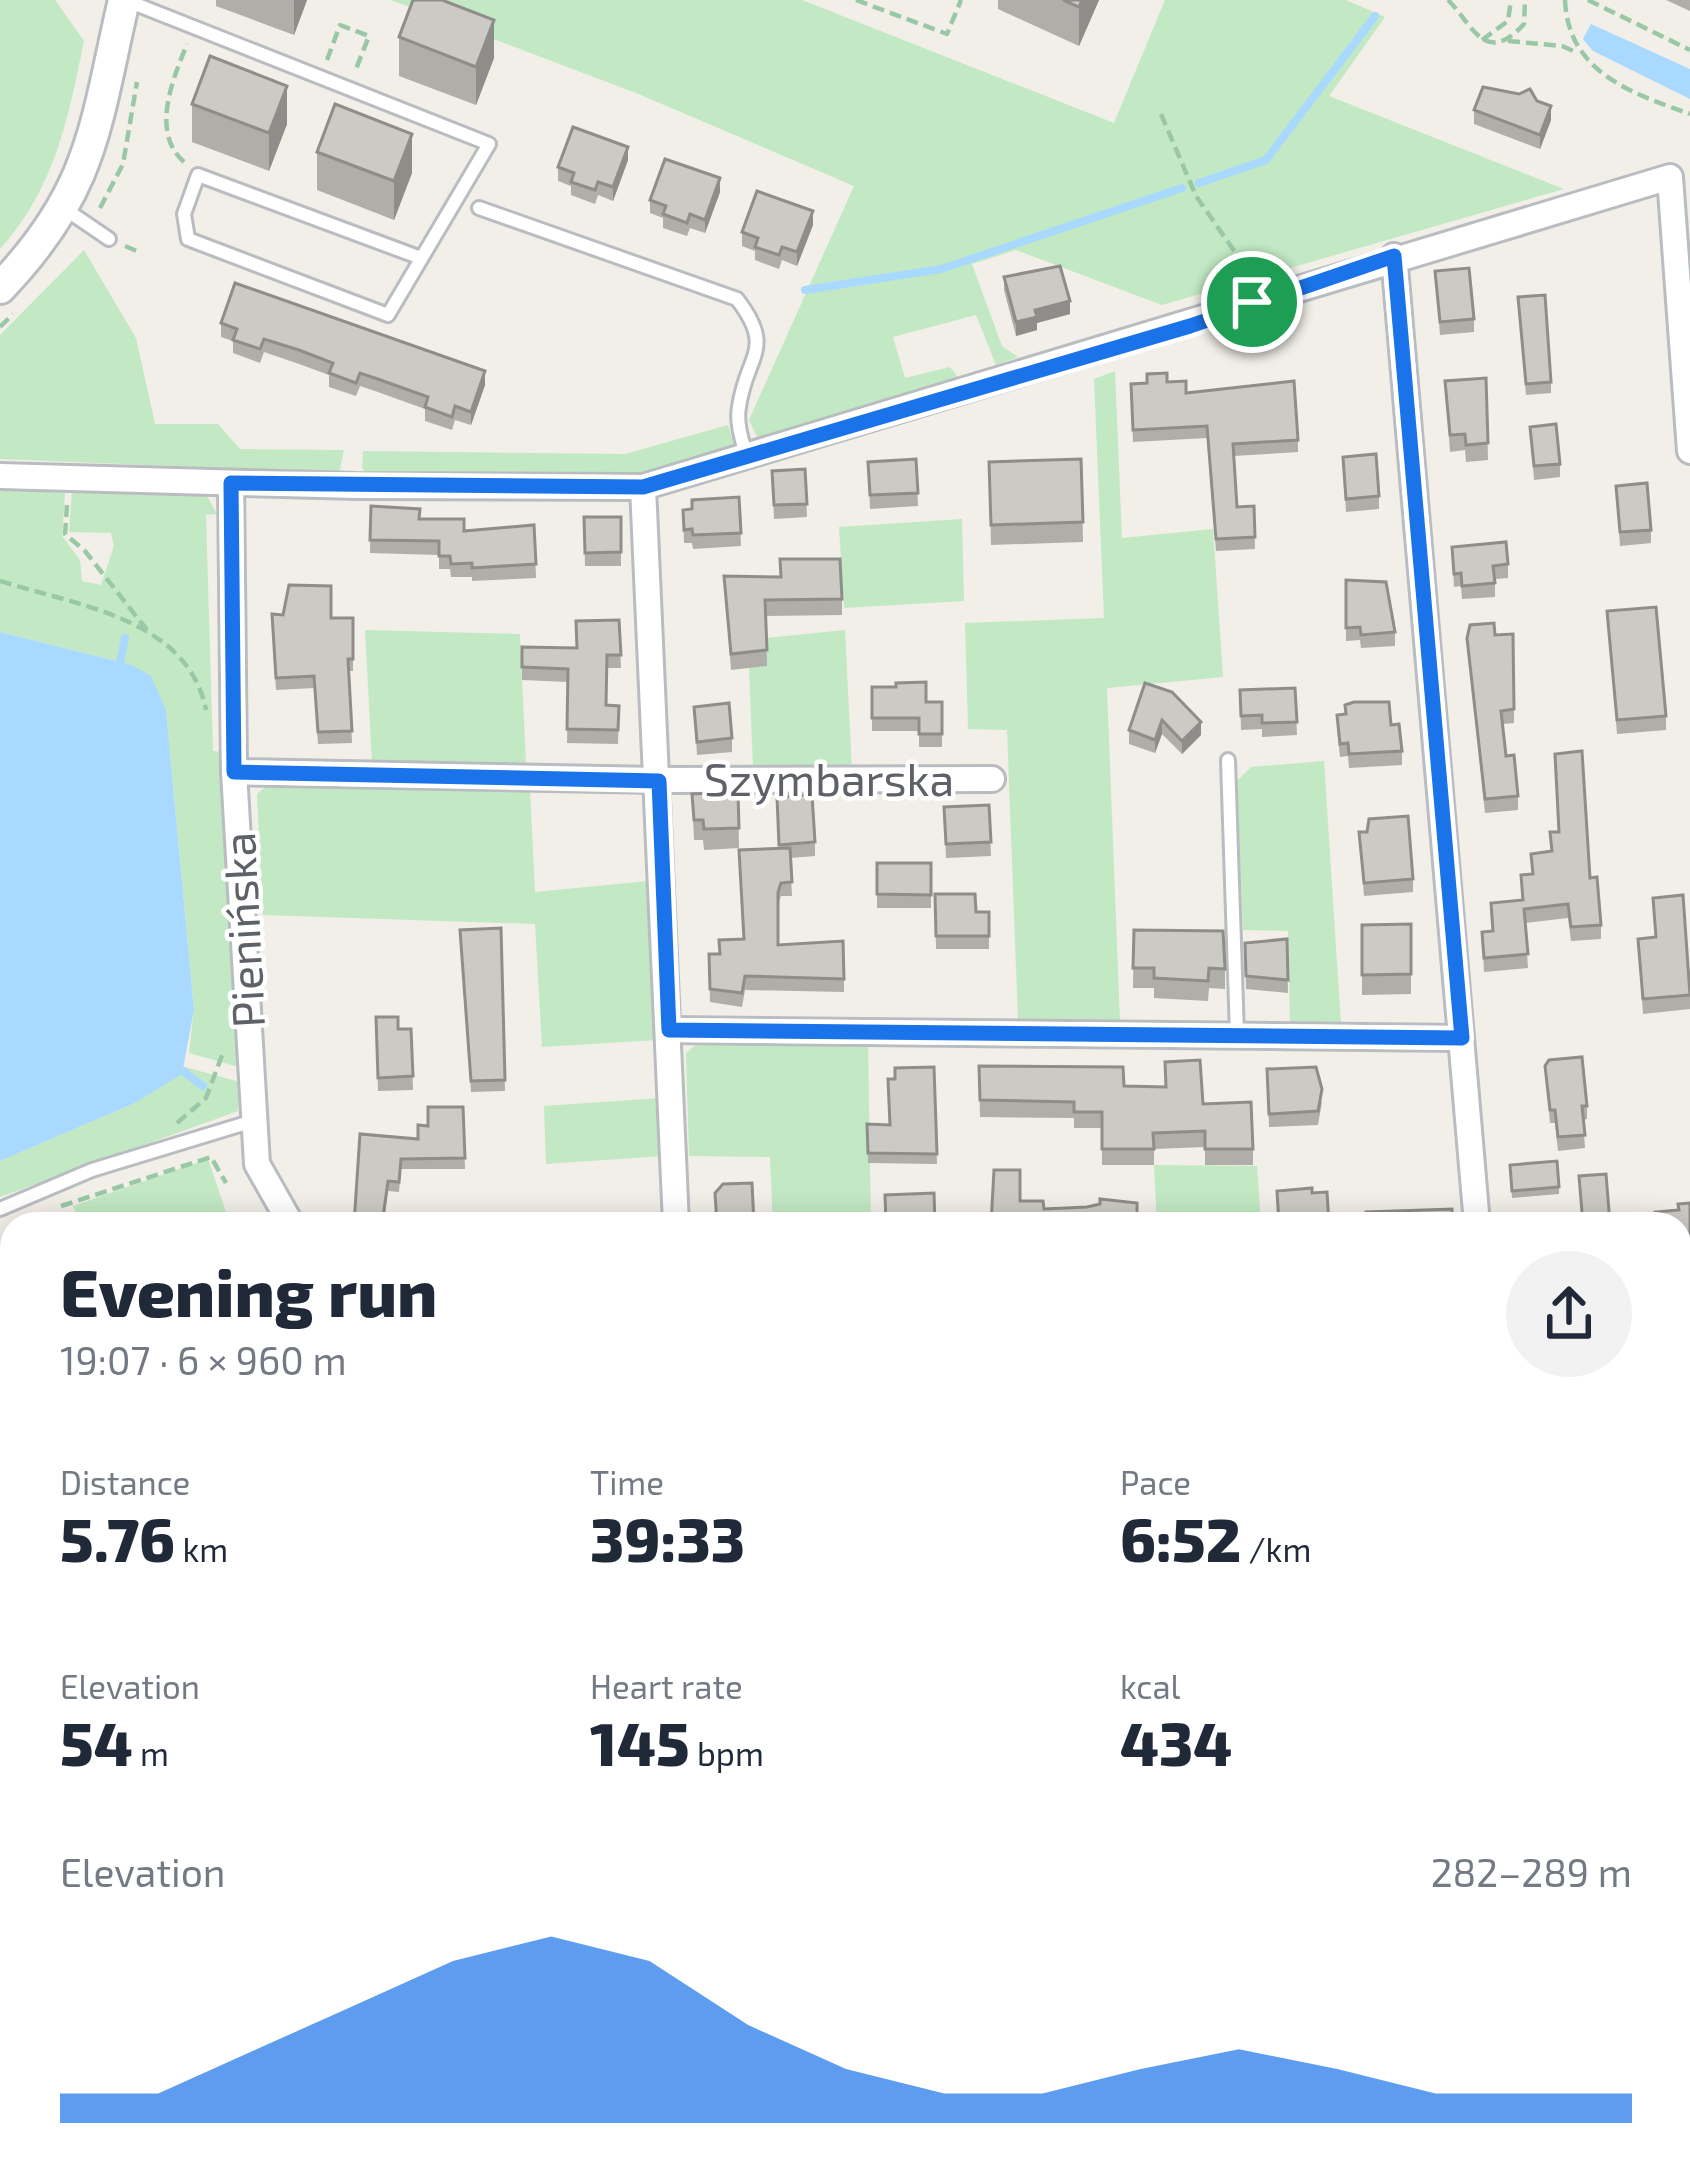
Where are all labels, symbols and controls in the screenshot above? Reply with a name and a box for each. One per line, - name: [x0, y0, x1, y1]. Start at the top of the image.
- pin: [1201, 251, 1303, 353]
- icon: arrive: [1219, 269, 1285, 335]
- street label: Szymbarska: [704, 751, 954, 805]
- street label: Pienińska: [210, 831, 274, 1029]
- text: Evening run: [60, 1251, 437, 1330]
- button: share: [1506, 1251, 1632, 1377]
- text: 19:07 · 6 × 960 m: [60, 1336, 347, 1383]
- text: Distance: [60, 1462, 190, 1502]
- text: Time: [590, 1462, 664, 1502]
- text: Pace: [1120, 1462, 1191, 1502]
- text: 5.76: [60, 1502, 175, 1574]
- text: 39:33: [590, 1502, 745, 1574]
- text: 6:52: [1120, 1502, 1241, 1574]
- text: km: [175, 1529, 228, 1569]
- text: /km: [1241, 1529, 1311, 1569]
- text: Elevation: [60, 1666, 200, 1706]
- text: Heart rate: [590, 1666, 743, 1706]
- text: kcal: [1120, 1666, 1180, 1706]
- text: 54: [60, 1706, 133, 1778]
- text: 145: [590, 1706, 690, 1778]
- text: 434: [1120, 1706, 1232, 1778]
- text: m: [133, 1733, 169, 1773]
- text: bpm: [690, 1733, 764, 1773]
- text: Elevation: [60, 1848, 225, 1895]
- text: 282–289 m: [1431, 1848, 1632, 1895]

